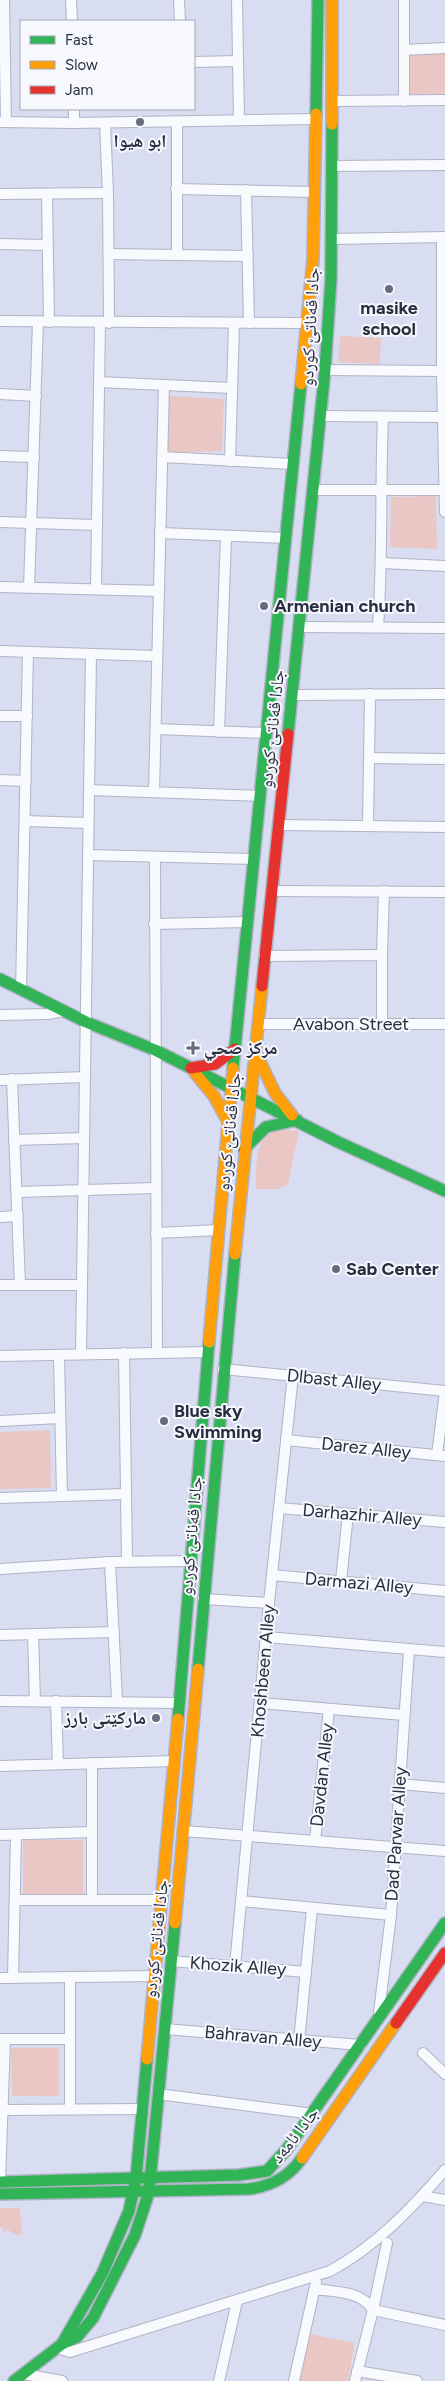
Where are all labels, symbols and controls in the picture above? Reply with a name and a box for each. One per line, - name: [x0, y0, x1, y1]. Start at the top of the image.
- legend: [20, 20, 195, 110]
- text: Fast: [65, 31, 94, 49]
- text: Slow: [65, 56, 98, 74]
- text: Jam: [65, 81, 93, 99]
- marker: ابو هيوا: [134, 116, 146, 128]
- place label: ابو هيوا: [114, 130, 166, 152]
- street label: جادا قەناتێ کوردو: [296, 267, 324, 387]
- marker: masike school: [383, 283, 395, 295]
- place label: masike school: [360, 297, 418, 340]
- place label: Armenian church: [274, 595, 416, 617]
- marker: Armenian church: [258, 600, 270, 612]
- street label: جادا قەناتێ کوردو: [255, 669, 289, 789]
- street label: Avabon Street: [293, 1013, 409, 1035]
- place label: مركز صحي: [204, 1037, 278, 1062]
- marker: مركز صحي: [186, 1041, 200, 1055]
- street label: جادا قەناتێ کوردو: [212, 1072, 246, 1192]
- place label: Sab Center: [346, 1258, 439, 1280]
- marker: Sab Center: [330, 1263, 342, 1275]
- street label: Dlbast Alley: [286, 1364, 383, 1396]
- place label: Blue sky Swimming: [174, 1400, 262, 1443]
- marker: Blue sky Swimming: [158, 1415, 170, 1427]
- street label: Darez Alley: [320, 1432, 412, 1464]
- street label: جادا قەناتێ کوردو: [175, 1476, 207, 1596]
- street label: Darhazhir Alley: [301, 1499, 423, 1531]
- street label: Darmazi Alley: [304, 1567, 415, 1599]
- street label: Khoshbeen Alley: [246, 1603, 280, 1739]
- place label: مارکێتی بارز: [63, 1707, 146, 1729]
- marker: مارکێتی بارز: [150, 1712, 162, 1724]
- street label: Davdan Alley: [306, 1722, 338, 1828]
- street label: Dad Parwar Alley: [380, 1765, 412, 1902]
- street label: جادا قەناتێ کوردو: [139, 1879, 173, 1999]
- street label: Khozik Alley: [189, 1952, 288, 1980]
- street label: Bahravan Alley: [204, 2021, 323, 2053]
- street label: جادا ئامەد: [266, 2102, 324, 2168]

